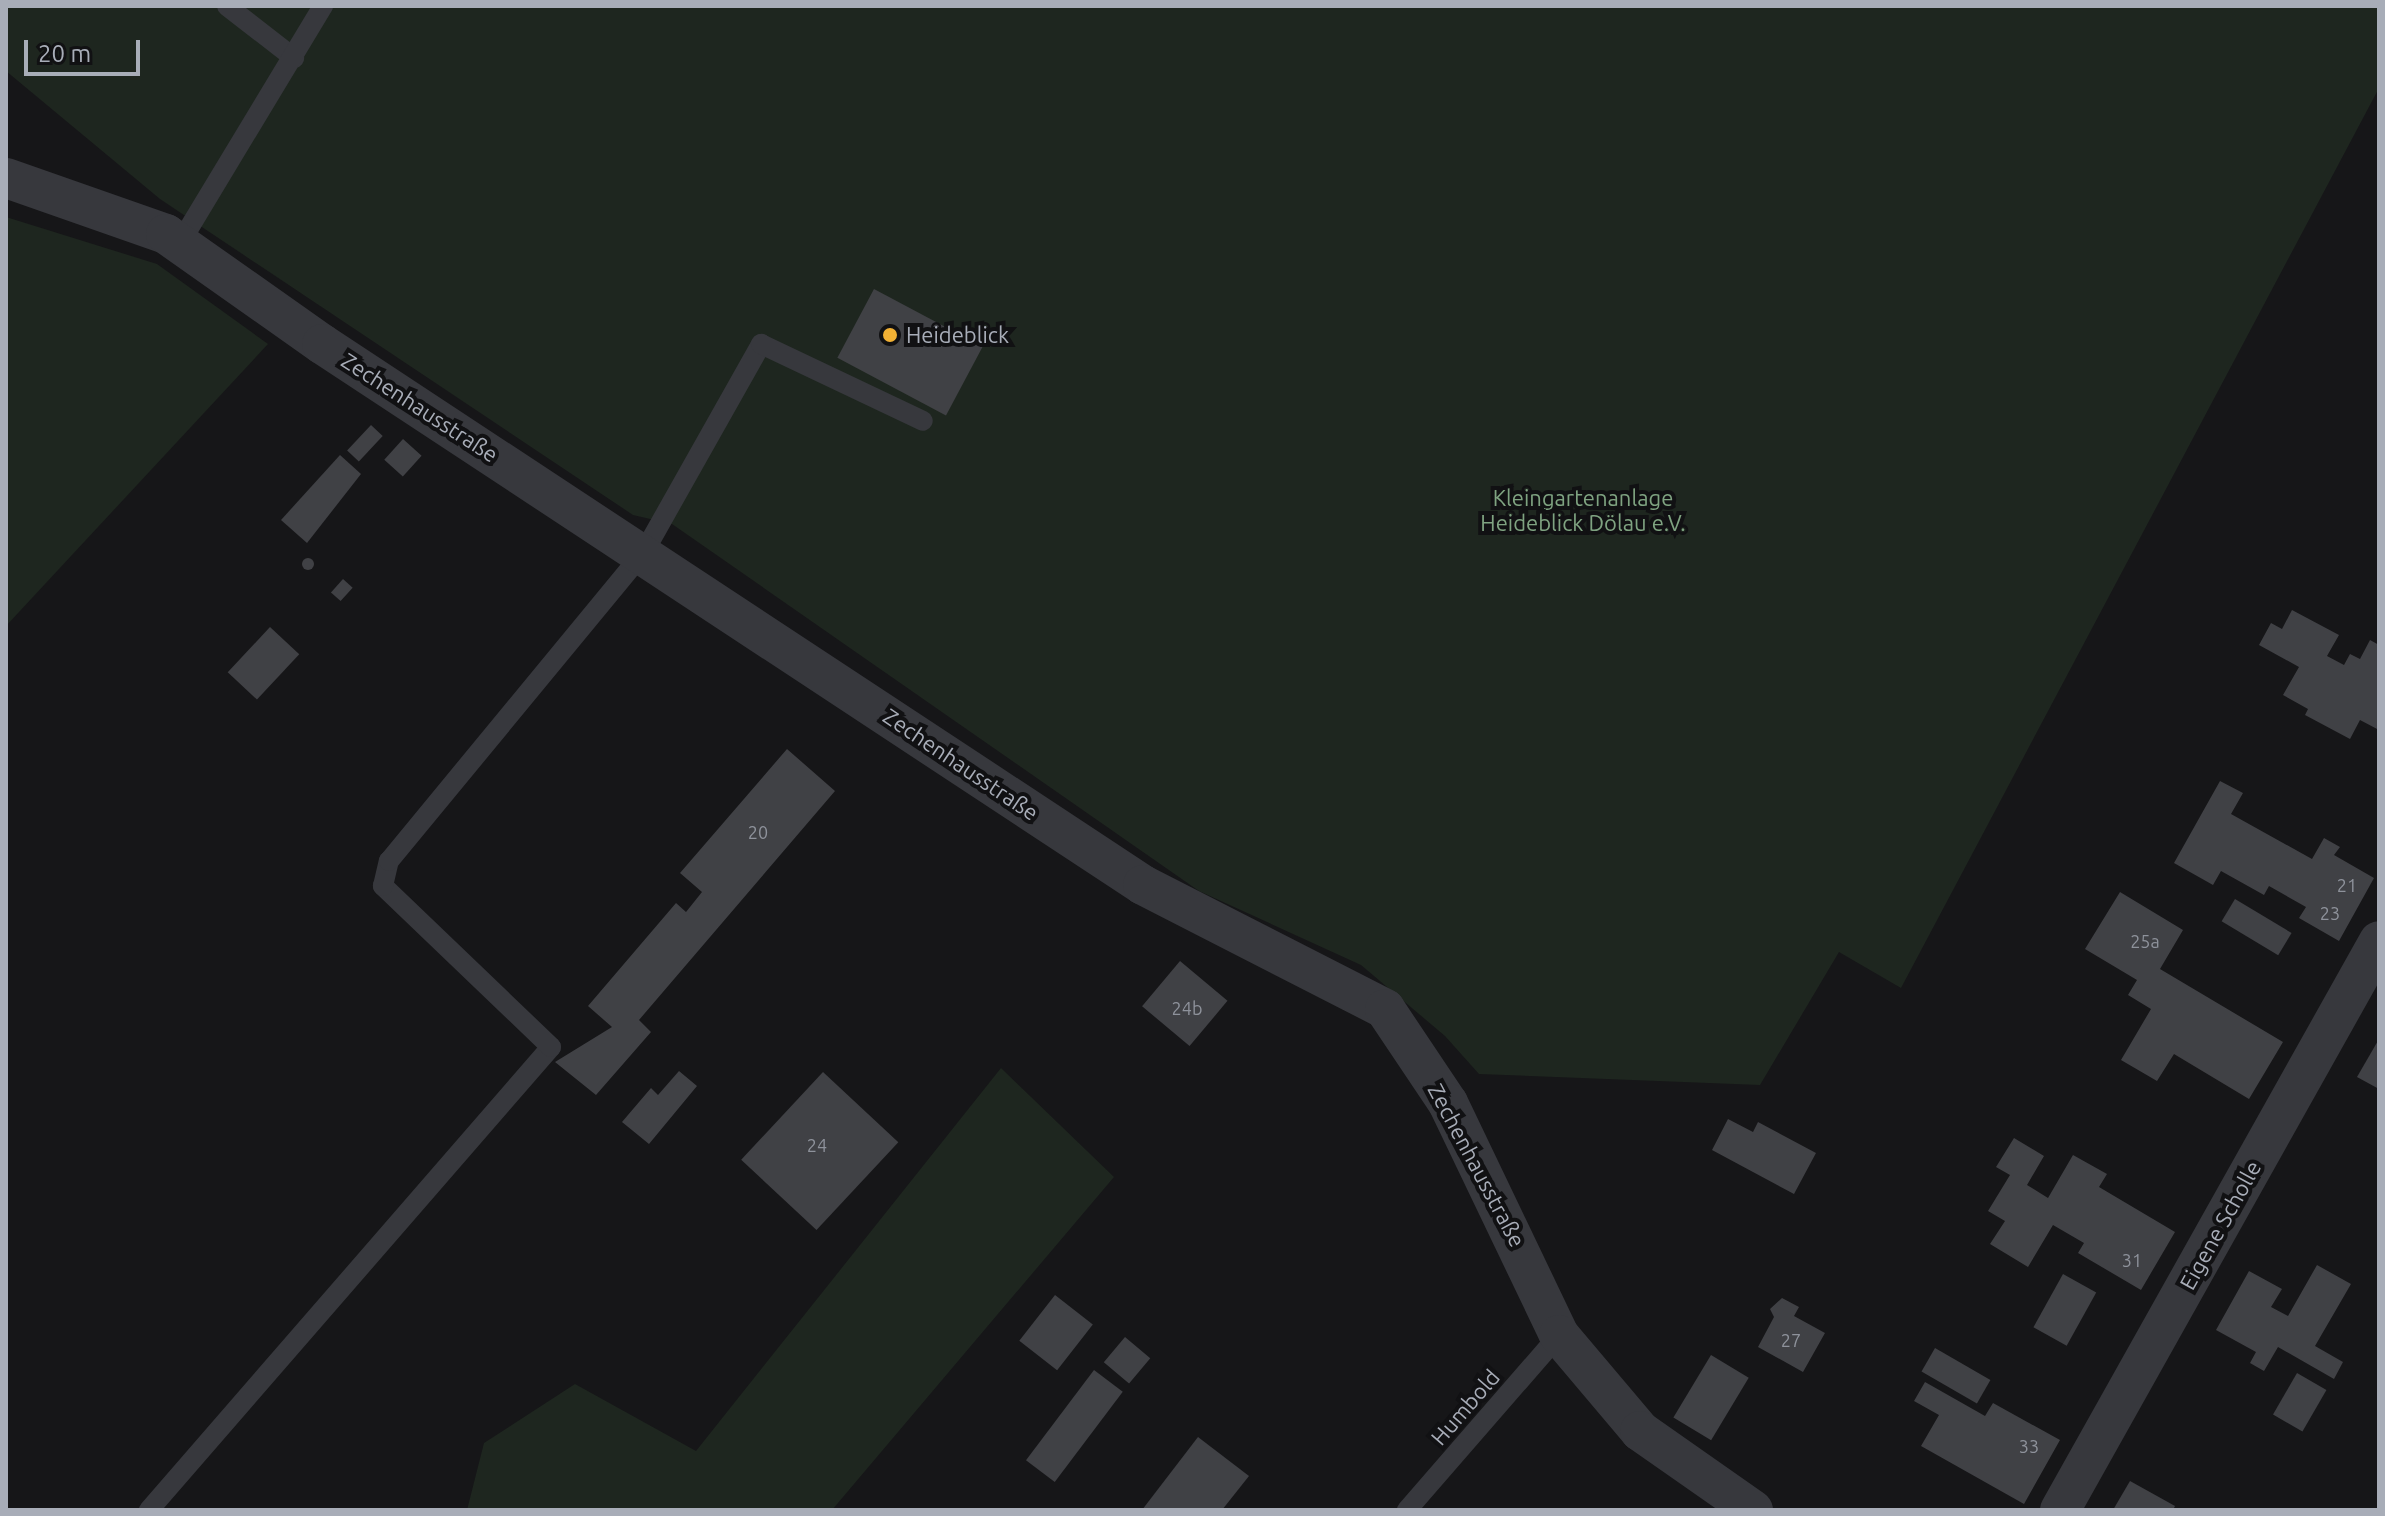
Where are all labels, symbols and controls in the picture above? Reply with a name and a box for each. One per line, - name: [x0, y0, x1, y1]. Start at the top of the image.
- scale bar: [28, 24, 144, 74]
- text: 20 m: [38, 40, 91, 67]
- place label: Heideblick: [906, 322, 1009, 348]
- marker: Heideblick: [881, 326, 899, 344]
- street label: Zechenhausstraße: [337, 347, 503, 467]
- park label: Kleingartenanlage Heideblick Dölau e.V.: [1480, 484, 1686, 536]
- street label: Zechenhausstraße: [878, 702, 1044, 826]
- house number: 20: [748, 821, 768, 843]
- house number: 21: [2337, 874, 2357, 896]
- house number: 23: [2320, 902, 2340, 924]
- house number: 25a: [2130, 930, 2160, 952]
- house number: 24b: [1172, 997, 1202, 1019]
- street label: Zechenhausstraße: [1423, 1079, 1531, 1251]
- house number: 24: [807, 1134, 827, 1156]
- street label: Eigene Scholle: [2174, 1156, 2266, 1294]
- house number: 31: [2122, 1249, 2142, 1271]
- house number: 27: [1781, 1329, 1801, 1351]
- street label: Humbold: [1425, 1364, 1505, 1450]
- house number: 33: [2019, 1435, 2039, 1457]

